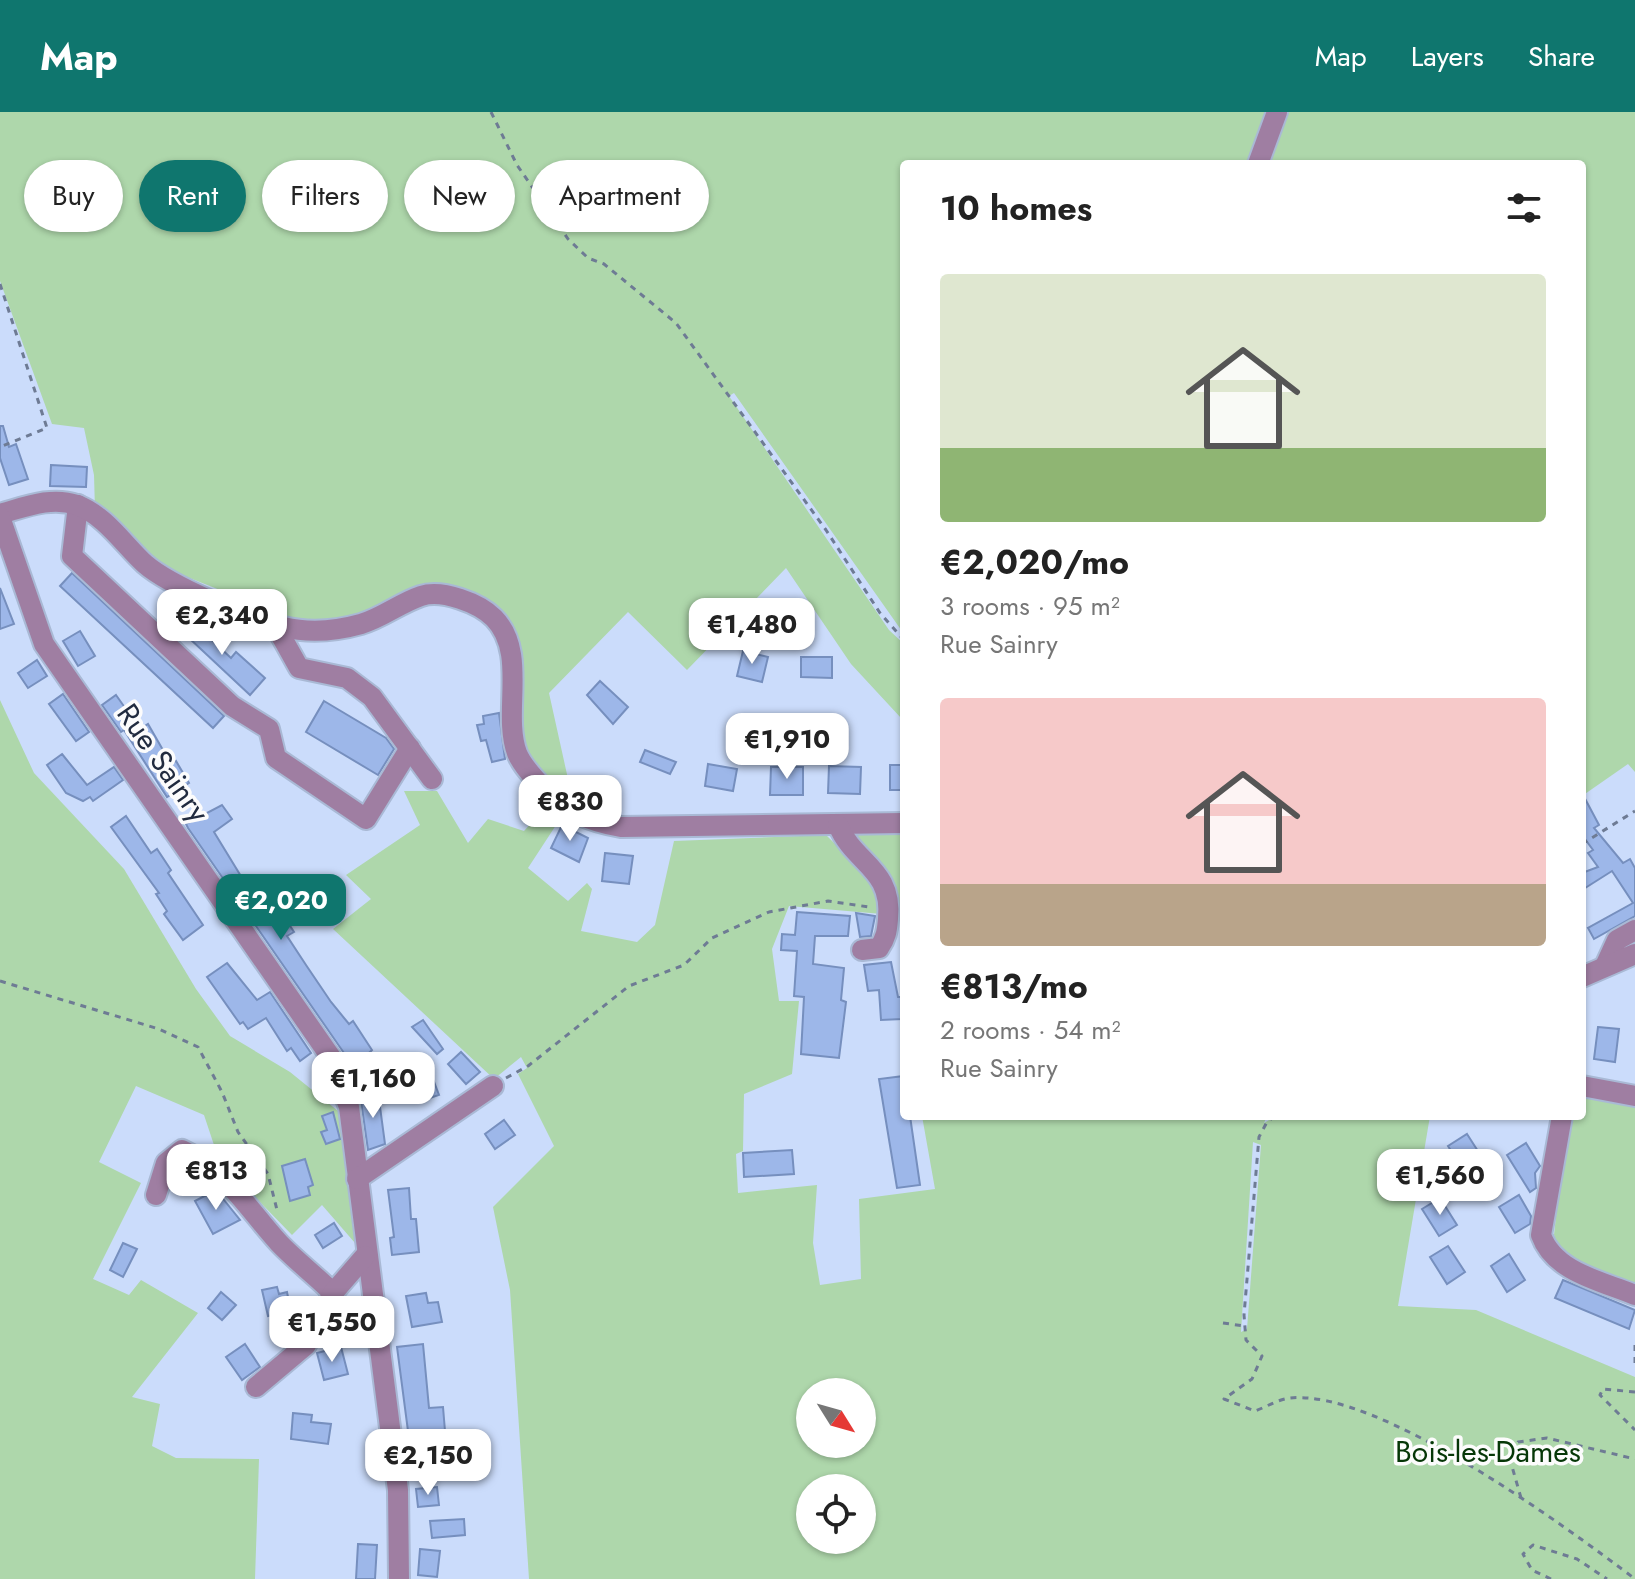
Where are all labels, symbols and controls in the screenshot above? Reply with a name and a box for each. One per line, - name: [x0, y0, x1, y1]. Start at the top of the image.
- text: Map: [40, 29, 118, 84]
- text: Map: [1315, 36, 1367, 77]
- text: Layers: [1411, 36, 1484, 77]
- text: Share: [1528, 36, 1595, 77]
- chip: Buy: [24, 160, 123, 232]
- chip: Rent: [139, 160, 246, 232]
- chip: Filters: [262, 160, 388, 232]
- chip: New: [404, 160, 515, 232]
- chip: Apartment: [531, 160, 709, 232]
- text: 10 homes: [940, 184, 1092, 233]
- icon: filters: [1502, 186, 1546, 230]
- icon: home: [1171, 326, 1315, 470]
- text: €2,020/mo: [940, 538, 1129, 587]
- text: 3 rooms · 95 m²: [940, 587, 1120, 625]
- pin: €2,340: [157, 589, 287, 657]
- text: €2,340: [175, 596, 269, 634]
- pin: €1,480: [687, 598, 817, 666]
- text: €1,480: [707, 605, 797, 643]
- text: Rue Sainry: [940, 625, 1058, 663]
- street label: Rue Sainry: [107, 695, 220, 831]
- pin: €1,910: [722, 713, 852, 781]
- text: €1,910: [744, 720, 830, 758]
- icon: home: [1171, 750, 1315, 894]
- pin: €830: [523, 775, 617, 843]
- text: €830: [537, 782, 603, 820]
- pin: €2,020: [216, 874, 346, 942]
- text: €2,020: [234, 881, 328, 919]
- text: €813/mo: [940, 962, 1088, 1011]
- text: 2 rooms · 54 m²: [940, 1011, 1121, 1049]
- text: Rue Sainry: [940, 1049, 1058, 1087]
- pin: €1,160: [308, 1052, 438, 1120]
- text: €1,160: [330, 1059, 416, 1097]
- pin: €813: [169, 1144, 263, 1212]
- pin: €1,560: [1375, 1149, 1505, 1217]
- text: €813: [185, 1151, 247, 1189]
- text: €1,560: [1395, 1156, 1485, 1194]
- pin: €1,550: [267, 1296, 397, 1364]
- text: €1,550: [287, 1303, 377, 1341]
- north arrow: [796, 1378, 876, 1458]
- map controls: [796, 1378, 876, 1554]
- pin: €2,150: [363, 1429, 493, 1497]
- park label: Bois-les-Dames: [1395, 1430, 1581, 1473]
- text: €2,150: [383, 1436, 473, 1474]
- button: locate: [796, 1474, 876, 1554]

